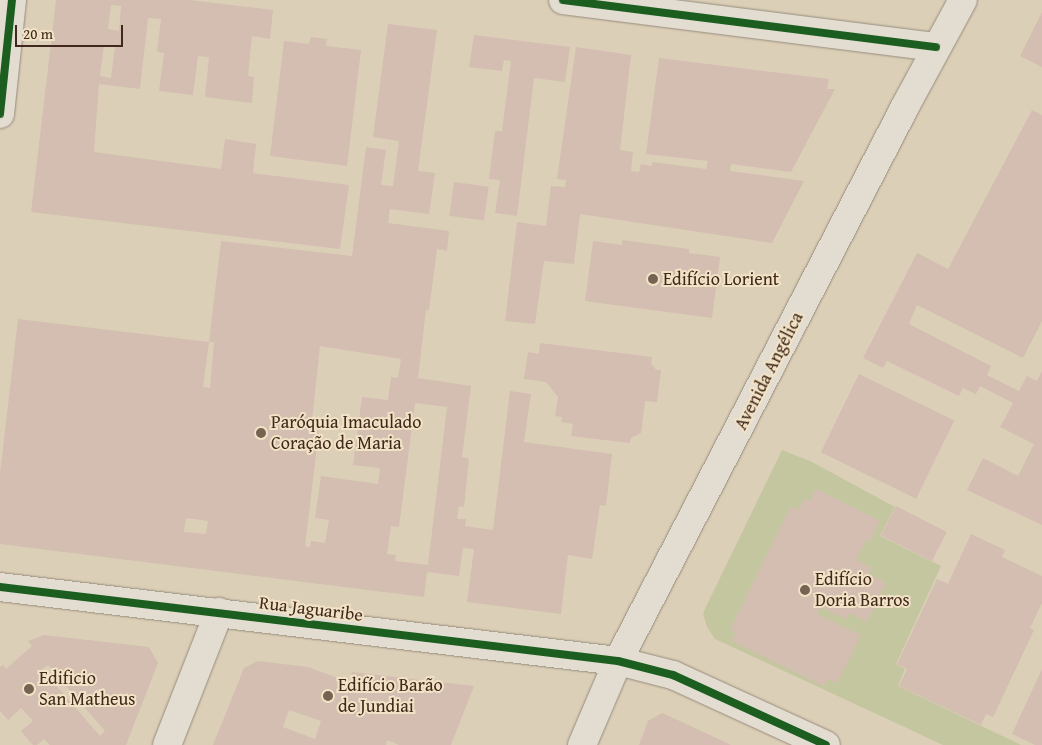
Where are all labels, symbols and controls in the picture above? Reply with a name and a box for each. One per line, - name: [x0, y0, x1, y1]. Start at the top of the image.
- scale bar: [18, 15, 125, 47]
- text: 20 m: [23, 23, 53, 44]
- place label: Edifício Lorient: [663, 268, 779, 290]
- marker: Edifício Lorient: [647, 273, 659, 285]
- street label: Avenida Angélica: [730, 309, 808, 433]
- place label: Paróquia Imaculado Coração de Maria: [271, 412, 421, 454]
- marker: Paróquia Imaculado Coração de Maria: [255, 427, 267, 439]
- place label: Edifício Doria Barros: [815, 569, 910, 612]
- marker: Edifício Doria Barros: [799, 584, 811, 596]
- street label: Rua Jaguaribe: [258, 592, 364, 626]
- place label: Edificio San Matheus: [39, 668, 135, 711]
- place label: Edifício Barão de Jundiai: [338, 675, 443, 718]
- marker: Edificio San Matheus: [23, 683, 35, 695]
- marker: Edifício Barão de Jundiai: [322, 690, 334, 702]

